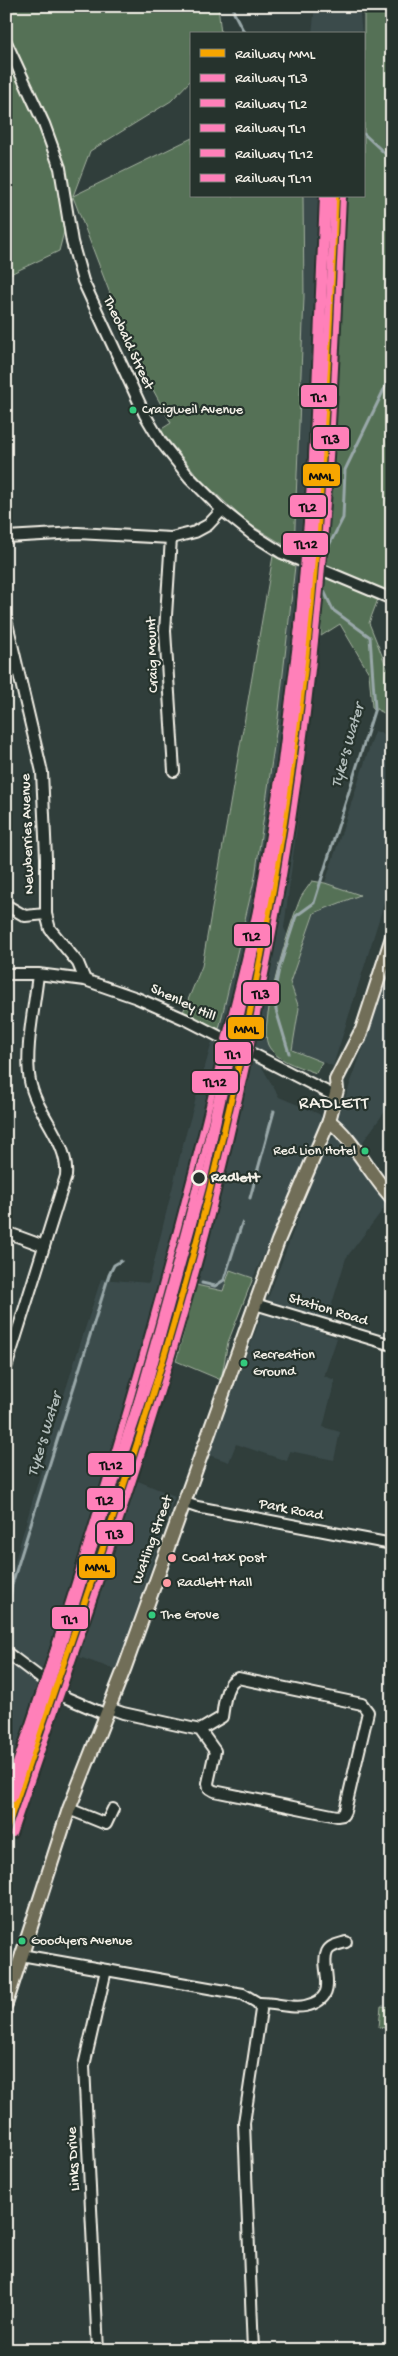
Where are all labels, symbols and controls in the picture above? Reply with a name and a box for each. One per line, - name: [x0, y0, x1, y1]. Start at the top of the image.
- legend: [190, 32, 366, 198]
- text: Railway MML: [235, 46, 315, 64]
- text: Railway TL3: [235, 70, 308, 88]
- text: Railway TL2: [235, 96, 307, 114]
- text: Railway TL1: [235, 120, 306, 138]
- text: Railway TL12: [235, 146, 313, 164]
- text: Railway TL11: [235, 170, 312, 188]
- street label: Theobald Street: [98, 292, 158, 394]
- line badge: TL1: [300, 384, 338, 408]
- text: TL1: [310, 390, 327, 407]
- place label: Craigweil Avenue: [142, 402, 244, 419]
- marker: Craigweil Avenue: [128, 405, 138, 415]
- line badge: TL3: [312, 426, 350, 450]
- text: TL3: [321, 432, 340, 449]
- line badge: MML: [302, 463, 341, 487]
- text: MML: [309, 469, 334, 486]
- line badge: TL2: [289, 494, 327, 518]
- text: TL2: [298, 500, 317, 517]
- line badge: TL12: [282, 532, 329, 556]
- text: TL12: [293, 537, 318, 554]
- street label: Craig Mount: [143, 615, 163, 693]
- water label: Tyke's Water: [328, 699, 371, 790]
- street label: Newberries Avenue: [17, 773, 39, 895]
- line badge: TL2: [233, 923, 271, 947]
- text: TL2: [242, 929, 261, 946]
- street label: Shenley Hill: [147, 980, 219, 1026]
- line badge: TL3: [242, 981, 280, 1005]
- text: TL3: [251, 987, 270, 1004]
- line badge: MML: [227, 1016, 265, 1040]
- text: MML: [234, 1022, 259, 1039]
- line badge: TL1: [214, 1041, 252, 1065]
- text: TL1: [224, 1047, 241, 1064]
- line badge: TL12: [191, 1070, 239, 1094]
- text: TL12: [202, 1075, 227, 1092]
- district label: RADLETT: [299, 1094, 369, 1115]
- place label: Red Lion Hotel: [273, 1143, 356, 1160]
- marker: Red Lion Hotel: [360, 1146, 370, 1156]
- place label: Radlett: [210, 1169, 261, 1187]
- marker: Radlett: [191, 1170, 207, 1186]
- street label: Station Road: [286, 1289, 371, 1331]
- place label: Recreation Ground: [253, 1347, 315, 1381]
- marker: Recreation Ground: [239, 1358, 249, 1368]
- water label: Tyke's Water: [24, 1388, 69, 1479]
- line badge: TL12: [87, 1452, 135, 1476]
- text: TL12: [98, 1458, 123, 1475]
- line badge: TL2: [86, 1487, 124, 1511]
- street label: Watling Street: [129, 1491, 178, 1587]
- text: TL2: [95, 1493, 114, 1510]
- street label: Park Road: [256, 1495, 326, 1525]
- line badge: TL3: [96, 1521, 134, 1545]
- text: TL3: [105, 1527, 124, 1544]
- place label: Coal tax post: [182, 1549, 268, 1567]
- marker: Coal tax post: [166, 1552, 178, 1564]
- line badge: MML: [78, 1555, 116, 1579]
- text: MML: [85, 1560, 110, 1577]
- place label: Radlett Hall: [177, 1574, 252, 1592]
- marker: Radlett Hall: [161, 1577, 173, 1589]
- line badge: TL1: [51, 1606, 89, 1630]
- place label: The Grove: [160, 1607, 220, 1624]
- marker: The Grove: [147, 1610, 157, 1620]
- text: TL1: [61, 1612, 78, 1629]
- place label: Goodyers Avenue: [31, 1933, 133, 1950]
- marker: Goodyers Avenue: [17, 1936, 27, 1946]
- street label: Links Drive: [63, 2126, 85, 2192]

